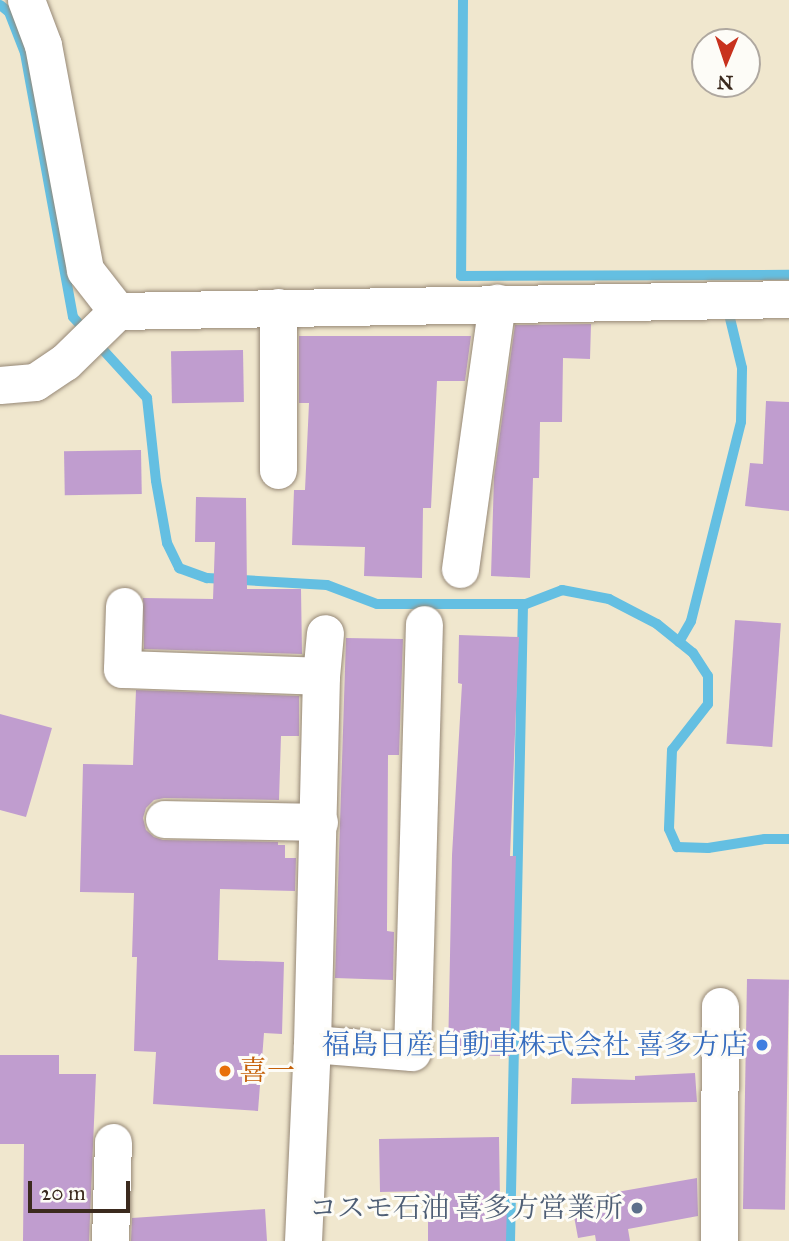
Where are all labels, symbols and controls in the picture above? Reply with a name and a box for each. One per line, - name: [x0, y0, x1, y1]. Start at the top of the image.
- north arrow: [691, 28, 761, 98]
- text: N: [717, 71, 734, 94]
- place label: 福島日産自動車株式会社 喜多方店: [322, 1028, 748, 1062]
- marker: 福島日産自動車株式会社 喜多方店: [754, 1037, 770, 1053]
- place label: 喜一: [239, 1054, 295, 1088]
- marker: 喜一: [217, 1063, 233, 1079]
- scale bar: [32, 1168, 133, 1212]
- text: 20 m: [41, 1180, 86, 1206]
- place label: コスモ石油 喜多方営業所: [309, 1191, 623, 1225]
- marker: コスモ石油 喜多方営業所: [629, 1200, 645, 1216]

